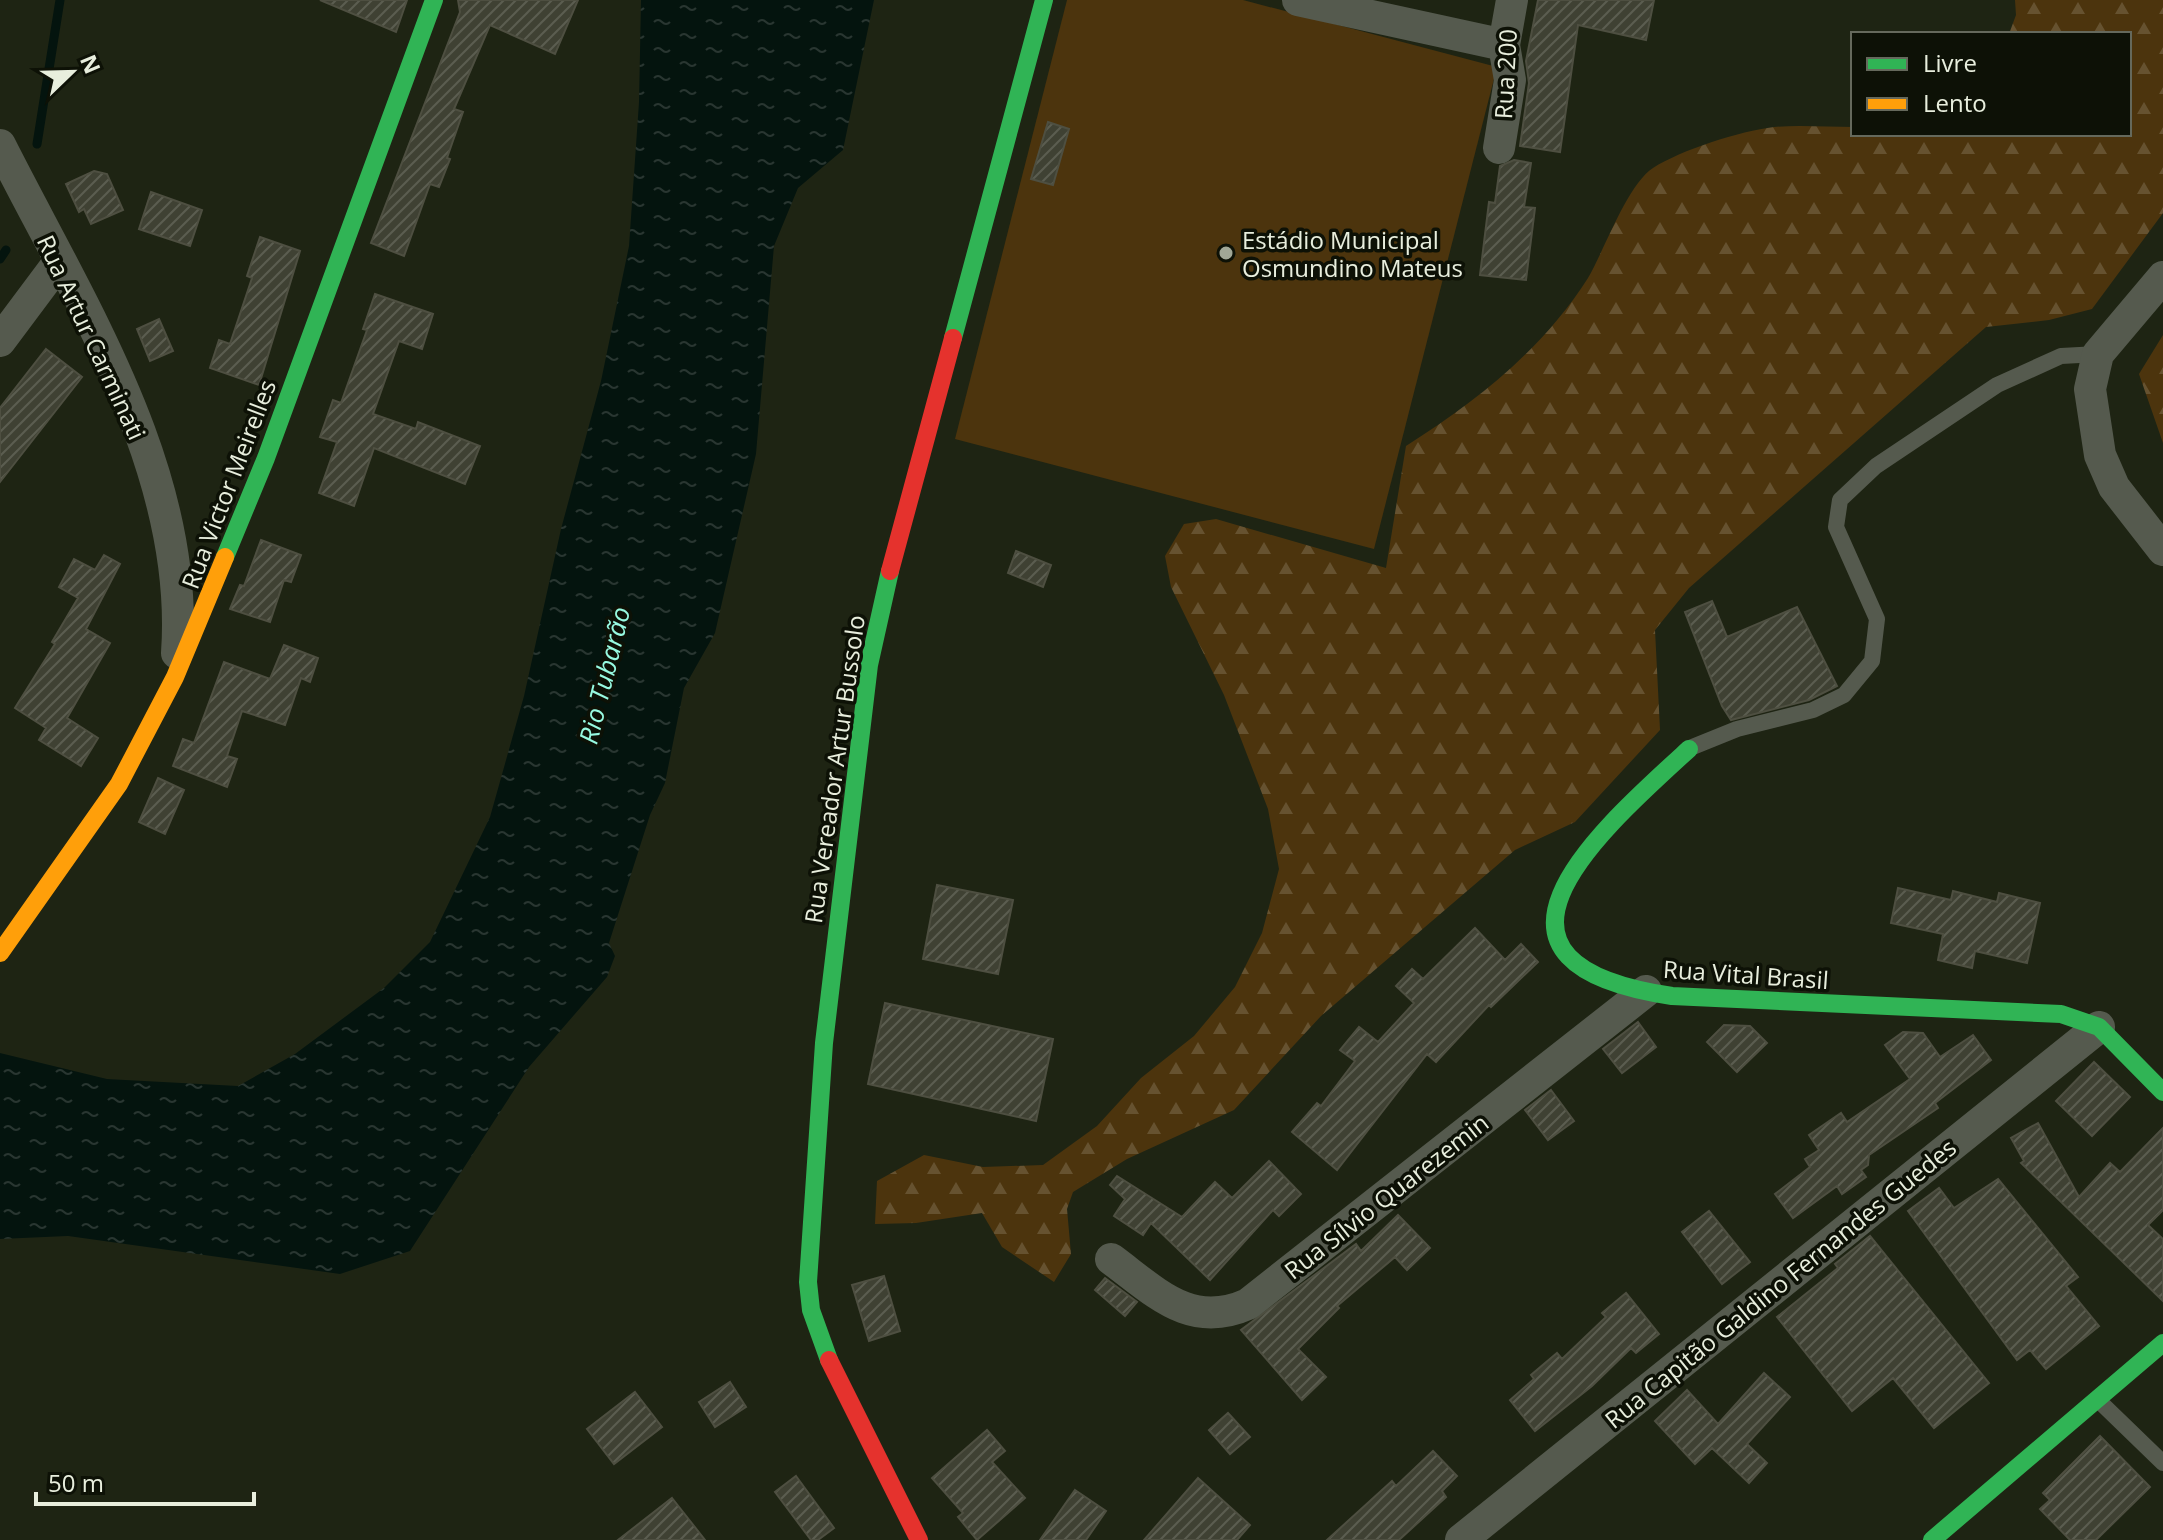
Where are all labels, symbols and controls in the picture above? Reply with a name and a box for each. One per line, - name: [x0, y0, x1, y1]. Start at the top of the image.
- street label: Rua 200: [1486, 28, 1524, 120]
- north arrow: [32, 32, 112, 112]
- legend: [1851, 32, 2131, 136]
- text: Livre: [1923, 46, 1977, 79]
- text: N: [74, 50, 109, 78]
- text: Lento: [1923, 86, 1987, 119]
- place label: Estádio Municipal Osmundino Mateus: [1242, 223, 1463, 284]
- street label: Rua Artur Carminati: [30, 229, 154, 445]
- marker: Estádio Municipal Osmundino Mateus: [1217, 244, 1235, 262]
- street label: Rua Victor Meirelles: [173, 375, 283, 593]
- water label: Rio Tubarão: [570, 603, 638, 747]
- street label: Rua Vereador Artur Bussolo: [796, 613, 872, 925]
- street label: Rua Vital Brasil: [1662, 952, 1830, 996]
- street label: Rua Sílvio Quarezemin: [1277, 1106, 1495, 1286]
- street label: Rua Capitão Galdino Fernandes Guedes: [1597, 1131, 1963, 1435]
- scale bar: [36, 1456, 254, 1506]
- text: 50 m: [48, 1466, 104, 1499]

